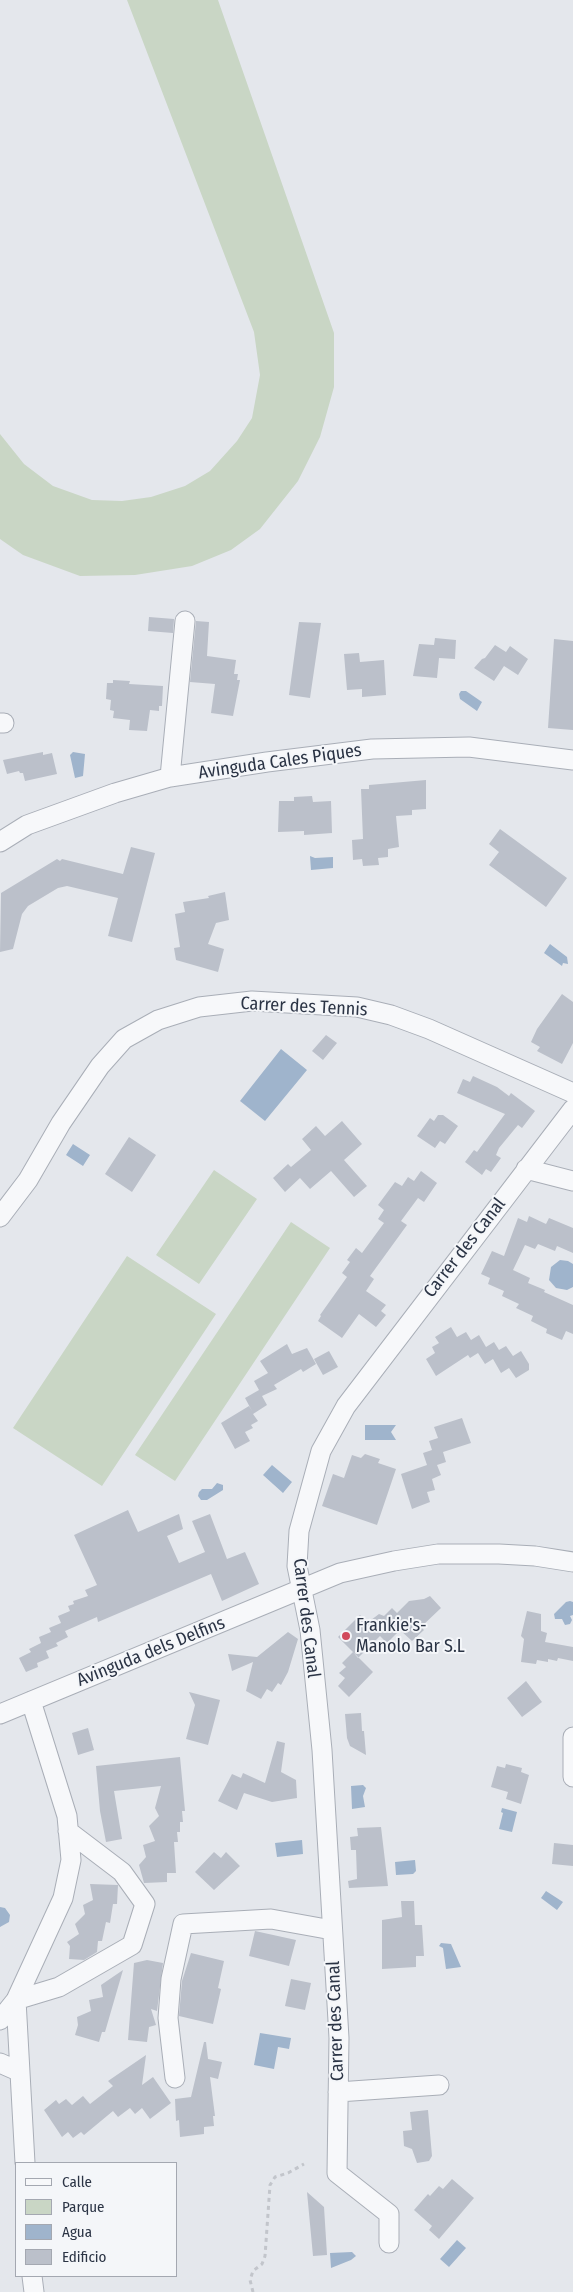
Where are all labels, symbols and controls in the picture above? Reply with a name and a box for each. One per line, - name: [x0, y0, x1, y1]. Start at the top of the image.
- street label: Avinguda Cales Piques: [197, 740, 363, 784]
- street label: Carrer des Tennis: [240, 993, 368, 1021]
- street label: Carrer des Canal: [419, 1194, 511, 1302]
- street label: Carrer des Canal: [288, 1557, 324, 1679]
- street label: Avinguda dels Delfins: [74, 1612, 228, 1692]
- place label: Frankie's- Manolo Bar S.L: [356, 1615, 465, 1658]
- marker: Frankie's- Manolo Bar S.L: [340, 1630, 352, 1642]
- street label: Carrer des Canal: [323, 1960, 349, 2082]
- legend: [15, 2162, 178, 2277]
- text: Calle: [62, 2173, 92, 2191]
- text: Parque: [62, 2198, 105, 2216]
- text: Agua: [62, 2223, 92, 2241]
- text: Edificio: [62, 2248, 107, 2266]

